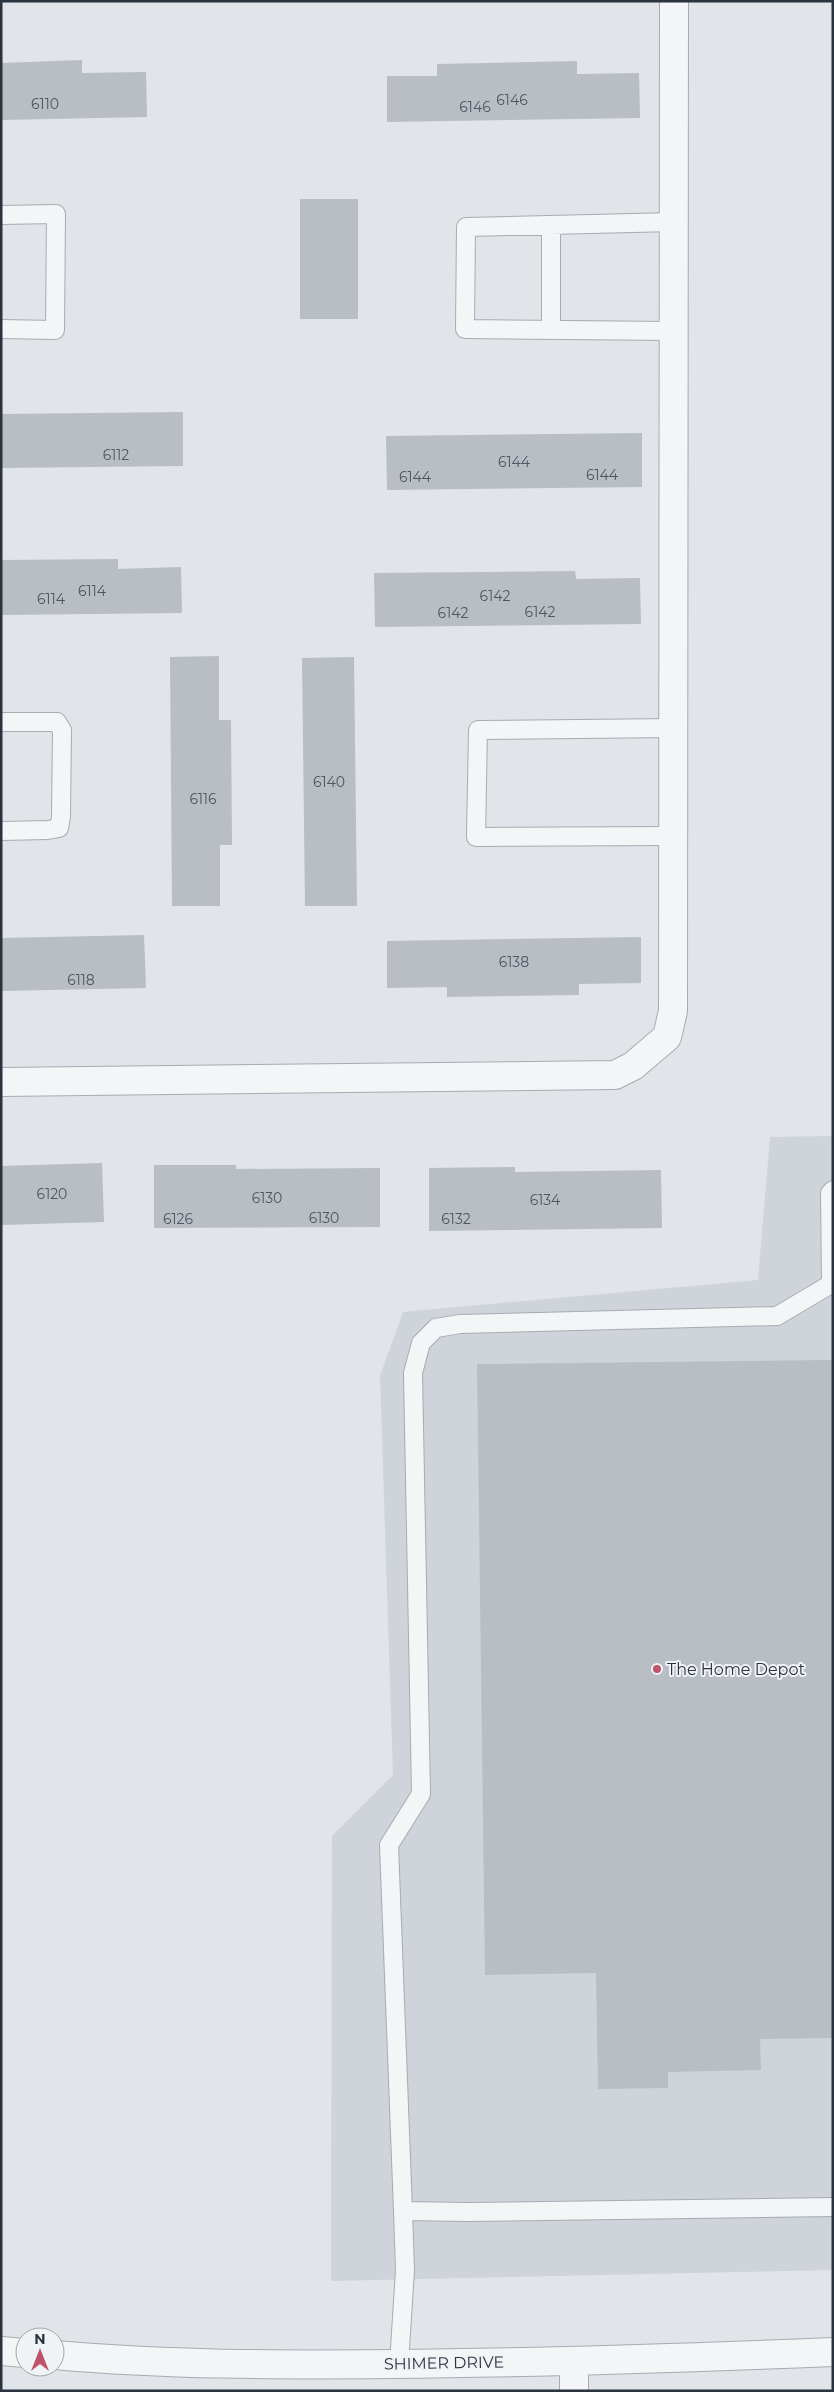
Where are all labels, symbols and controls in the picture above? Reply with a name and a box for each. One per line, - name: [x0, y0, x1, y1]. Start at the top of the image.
- house number: 6146: [496, 91, 528, 109]
- house number: 6110: [31, 95, 59, 113]
- house number: 6146: [459, 98, 491, 116]
- house number: 6112: [103, 446, 129, 464]
- house number: 6144: [498, 453, 531, 471]
- house number: 6144: [586, 466, 619, 484]
- house number: 6144: [399, 468, 432, 486]
- house number: 6114: [78, 582, 107, 600]
- house number: 6142: [480, 587, 510, 605]
- house number: 6114: [37, 590, 66, 608]
- house number: 6142: [525, 603, 555, 621]
- house number: 6142: [438, 604, 468, 622]
- house number: 6140: [313, 773, 345, 791]
- house number: 6116: [189, 790, 217, 808]
- house number: 6138: [499, 953, 529, 971]
- house number: 6118: [67, 971, 95, 989]
- house number: 6120: [37, 1185, 67, 1203]
- house number: 6130: [252, 1189, 282, 1207]
- house number: 6134: [530, 1191, 561, 1209]
- house number: 6130: [309, 1209, 339, 1227]
- house number: 6126: [163, 1210, 193, 1228]
- house number: 6132: [441, 1210, 471, 1228]
- place label: The Home Depot: [667, 1660, 805, 1679]
- marker: The Home Depot: [651, 1663, 663, 1675]
- north arrow: [15, 2327, 65, 2377]
- text: N: [34, 2330, 46, 2348]
- street label: SHIMER DRIVE: [384, 2352, 504, 2374]

